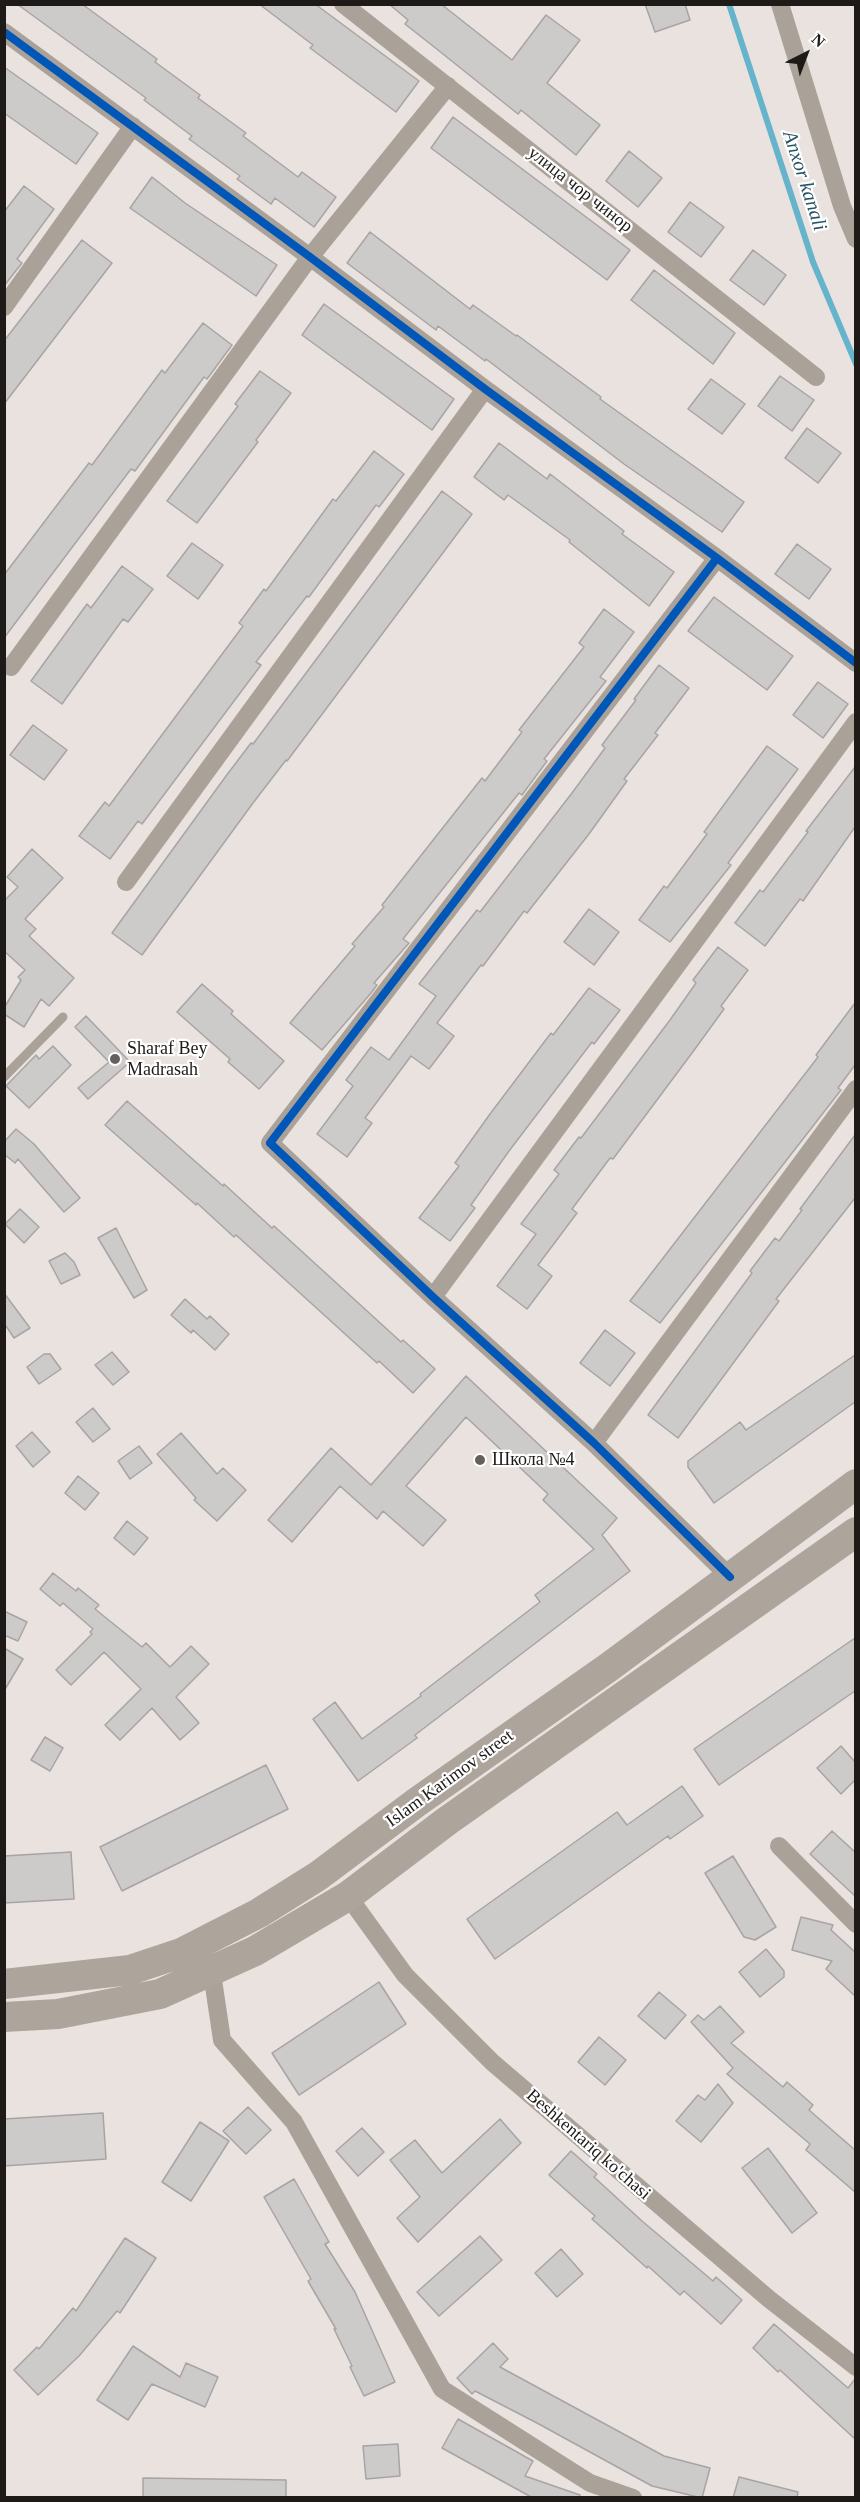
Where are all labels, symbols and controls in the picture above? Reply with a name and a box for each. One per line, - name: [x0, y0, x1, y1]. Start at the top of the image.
- north arrow: [776, 24, 836, 84]
- text: N: [808, 30, 828, 50]
- water label: Anxor kanali: [777, 128, 831, 234]
- street label: улица чор чинор: [523, 142, 637, 238]
- place label: Sharaf Bey Madrasah: [127, 1038, 207, 1080]
- marker: Sharaf Bey Madrasah: [108, 1052, 122, 1066]
- place label: Школа №4: [492, 1449, 574, 1471]
- marker: Школа №4: [473, 1453, 487, 1467]
- street label: Islam Karimov street: [382, 1726, 518, 1832]
- street label: Beshkentariq ko'chasi: [521, 2085, 655, 2205]

